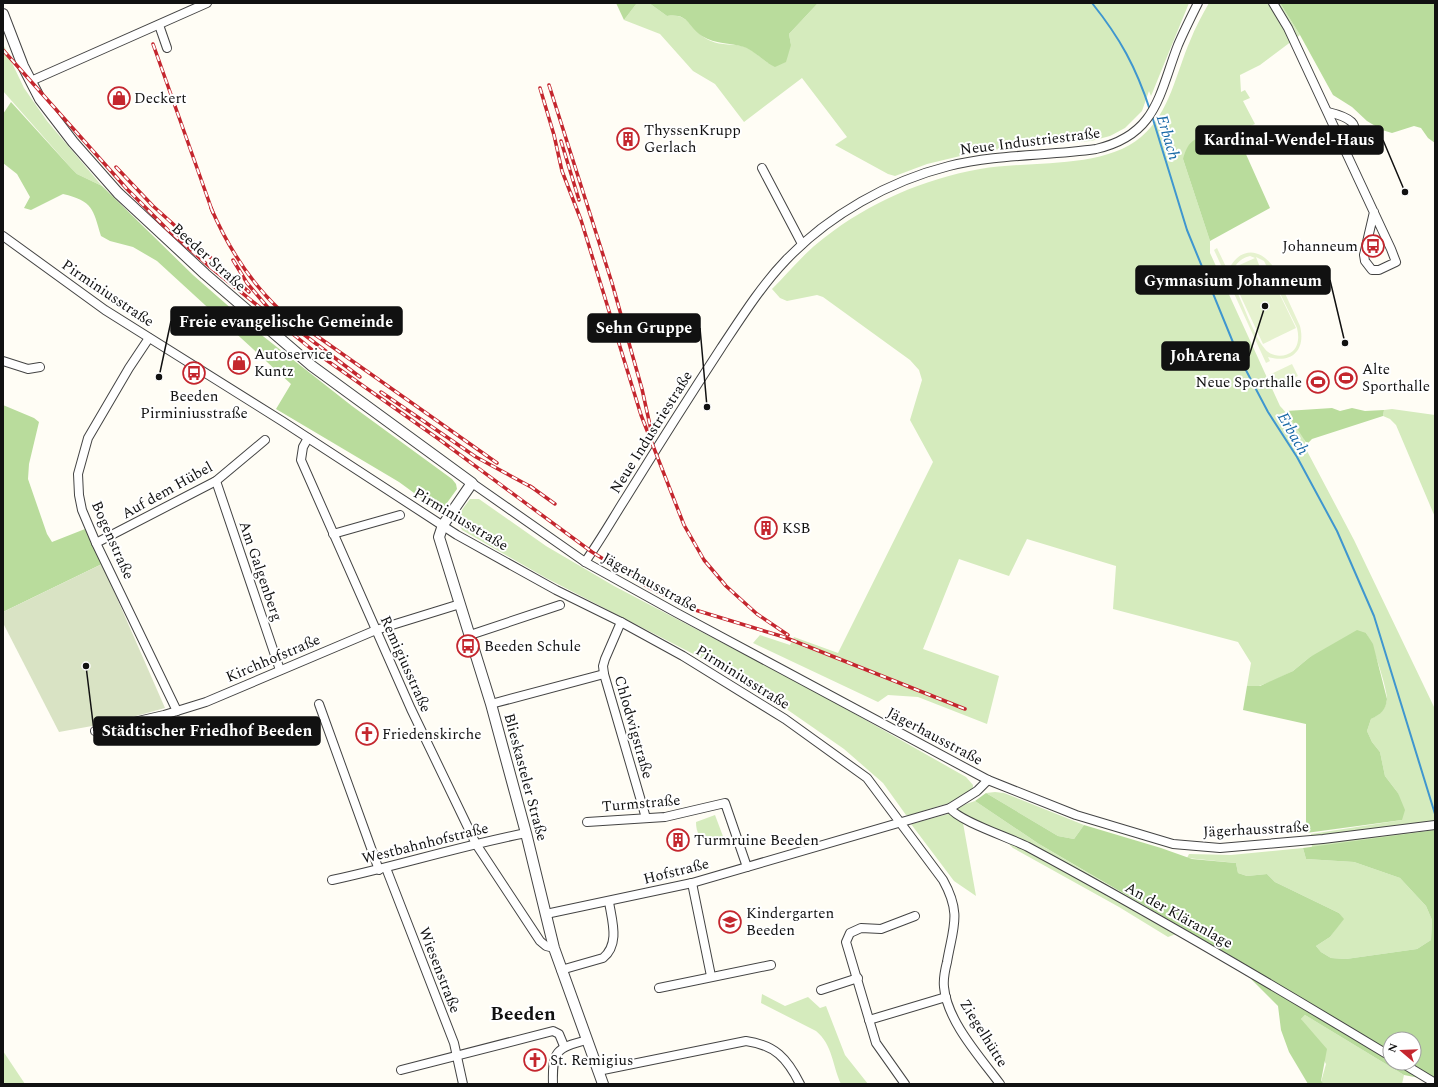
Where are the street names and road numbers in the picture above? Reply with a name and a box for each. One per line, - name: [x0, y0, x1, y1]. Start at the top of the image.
- street label: Neue Industriestraße: [959, 121, 1102, 162]
- street label: Beeder Straße: [166, 218, 251, 297]
- street label: Pirminiusstraße: [57, 254, 159, 333]
- street label: Neue Industriestraße: [604, 366, 699, 498]
- street label: Auf dem Hübel: [117, 456, 217, 525]
- street label: Pirminiusstraße: [409, 482, 513, 557]
- street label: Bogenstraße: [85, 497, 140, 583]
- street label: Am Galgenberg: [233, 518, 288, 624]
- street label: Jägerhausstraße: [598, 547, 702, 618]
- street label: Remigiusstraße: [374, 612, 437, 716]
- street label: Kirchhofstraße: [222, 628, 324, 689]
- street label: Pirminiusstraße: [691, 639, 794, 716]
- street label: Chlodwigstraße: [608, 673, 659, 781]
- street label: Jägerhausstraße: [882, 701, 987, 772]
- street label: Blieskasteler Straße: [497, 711, 554, 844]
- street label: Turmstraße: [601, 789, 681, 818]
- street label: Jägerhausstraße: [1202, 815, 1310, 844]
- street label: Westbahnhofstraße: [359, 817, 491, 870]
- street label: Hofstraße: [641, 852, 711, 891]
- street label: An der Kläranlage: [1121, 876, 1237, 955]
- street label: Wiesenstraße: [413, 924, 466, 1017]
- street label: Ziegelhütte: [954, 995, 1014, 1072]

